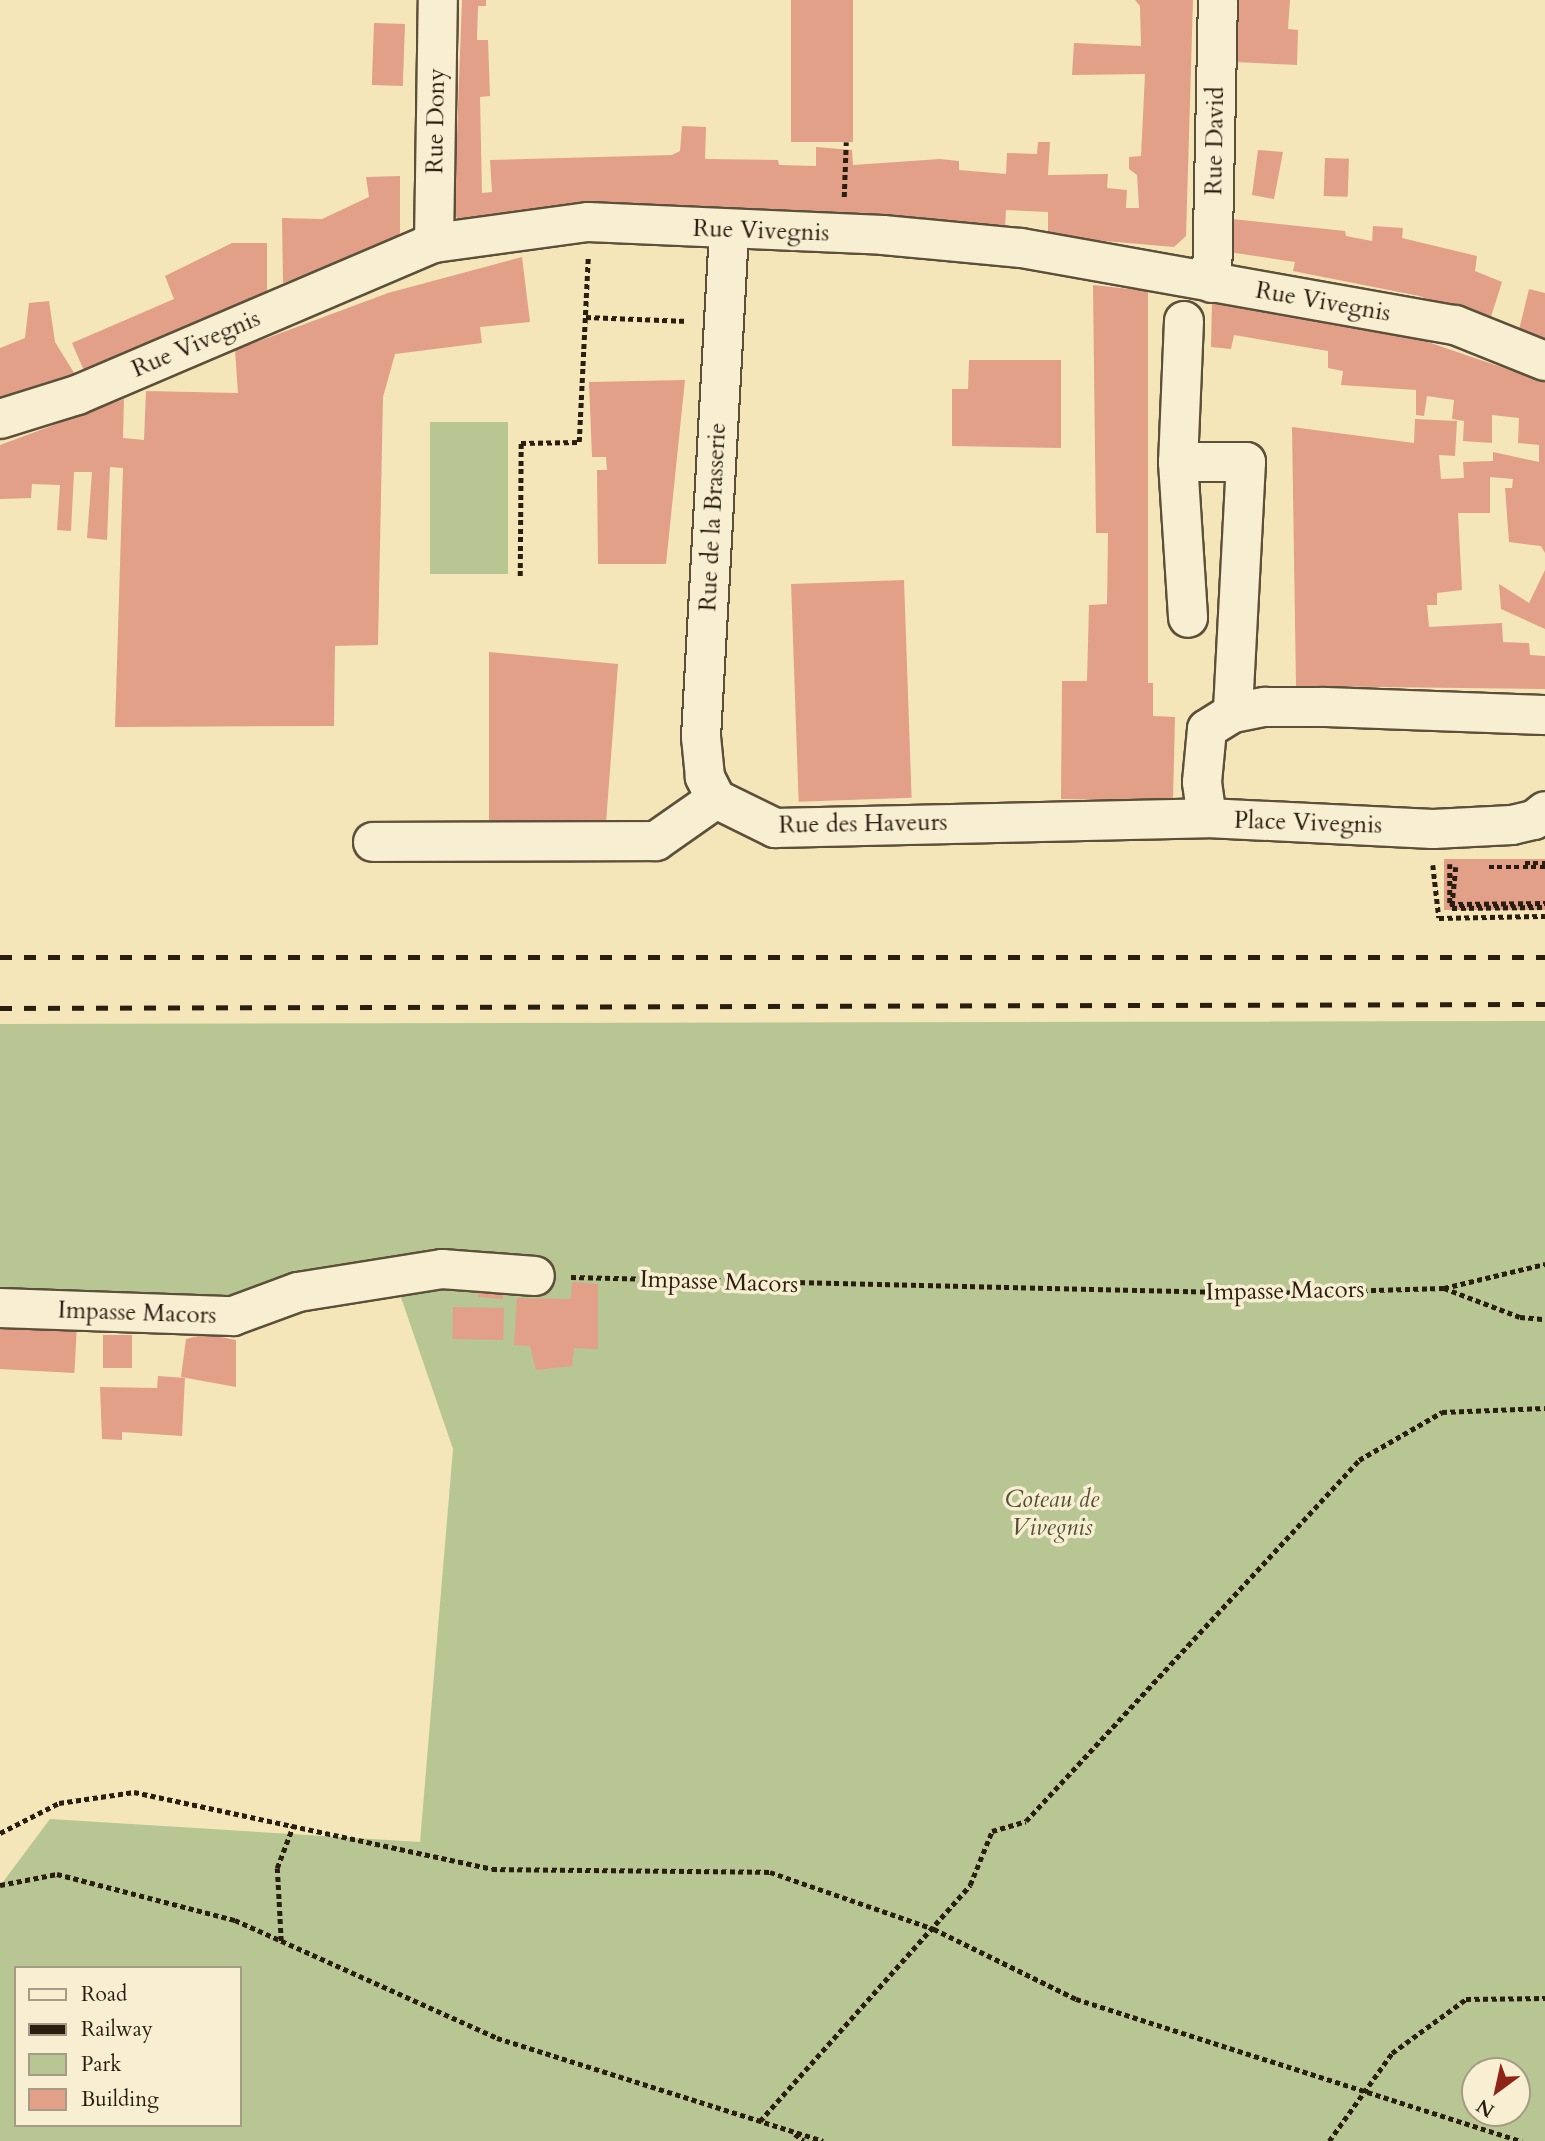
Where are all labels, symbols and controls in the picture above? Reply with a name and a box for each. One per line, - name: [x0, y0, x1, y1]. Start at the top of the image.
- street label: Rue Dony: [421, 68, 451, 174]
- street label: Rue David: [1200, 86, 1230, 196]
- street label: Rue Vivegnis: [692, 214, 830, 248]
- street label: Rue Vivegnis: [1253, 276, 1393, 328]
- street label: Rue Vivegnis: [128, 304, 264, 384]
- street label: Rue de la Brasserie: [694, 422, 732, 612]
- street label: Place Vivegnis: [1233, 806, 1383, 840]
- street label: Rue des Haveurs: [778, 808, 948, 840]
- street label: Impasse Macors: [639, 1265, 799, 1299]
- street label: Impasse Macors: [1205, 1275, 1365, 1307]
- street label: Impasse Macors: [57, 1296, 217, 1330]
- park label: Coteau de Vivegnis: [1005, 1486, 1099, 1542]
- legend: [14, 1966, 242, 2127]
- text: Road: [81, 1980, 127, 2009]
- text: Railway: [81, 2015, 153, 2044]
- text: Park: [81, 2050, 121, 2079]
- north arrow: [1461, 2057, 1531, 2127]
- text: Building: [81, 2085, 159, 2114]
- text: N: [1472, 2093, 1500, 2123]

